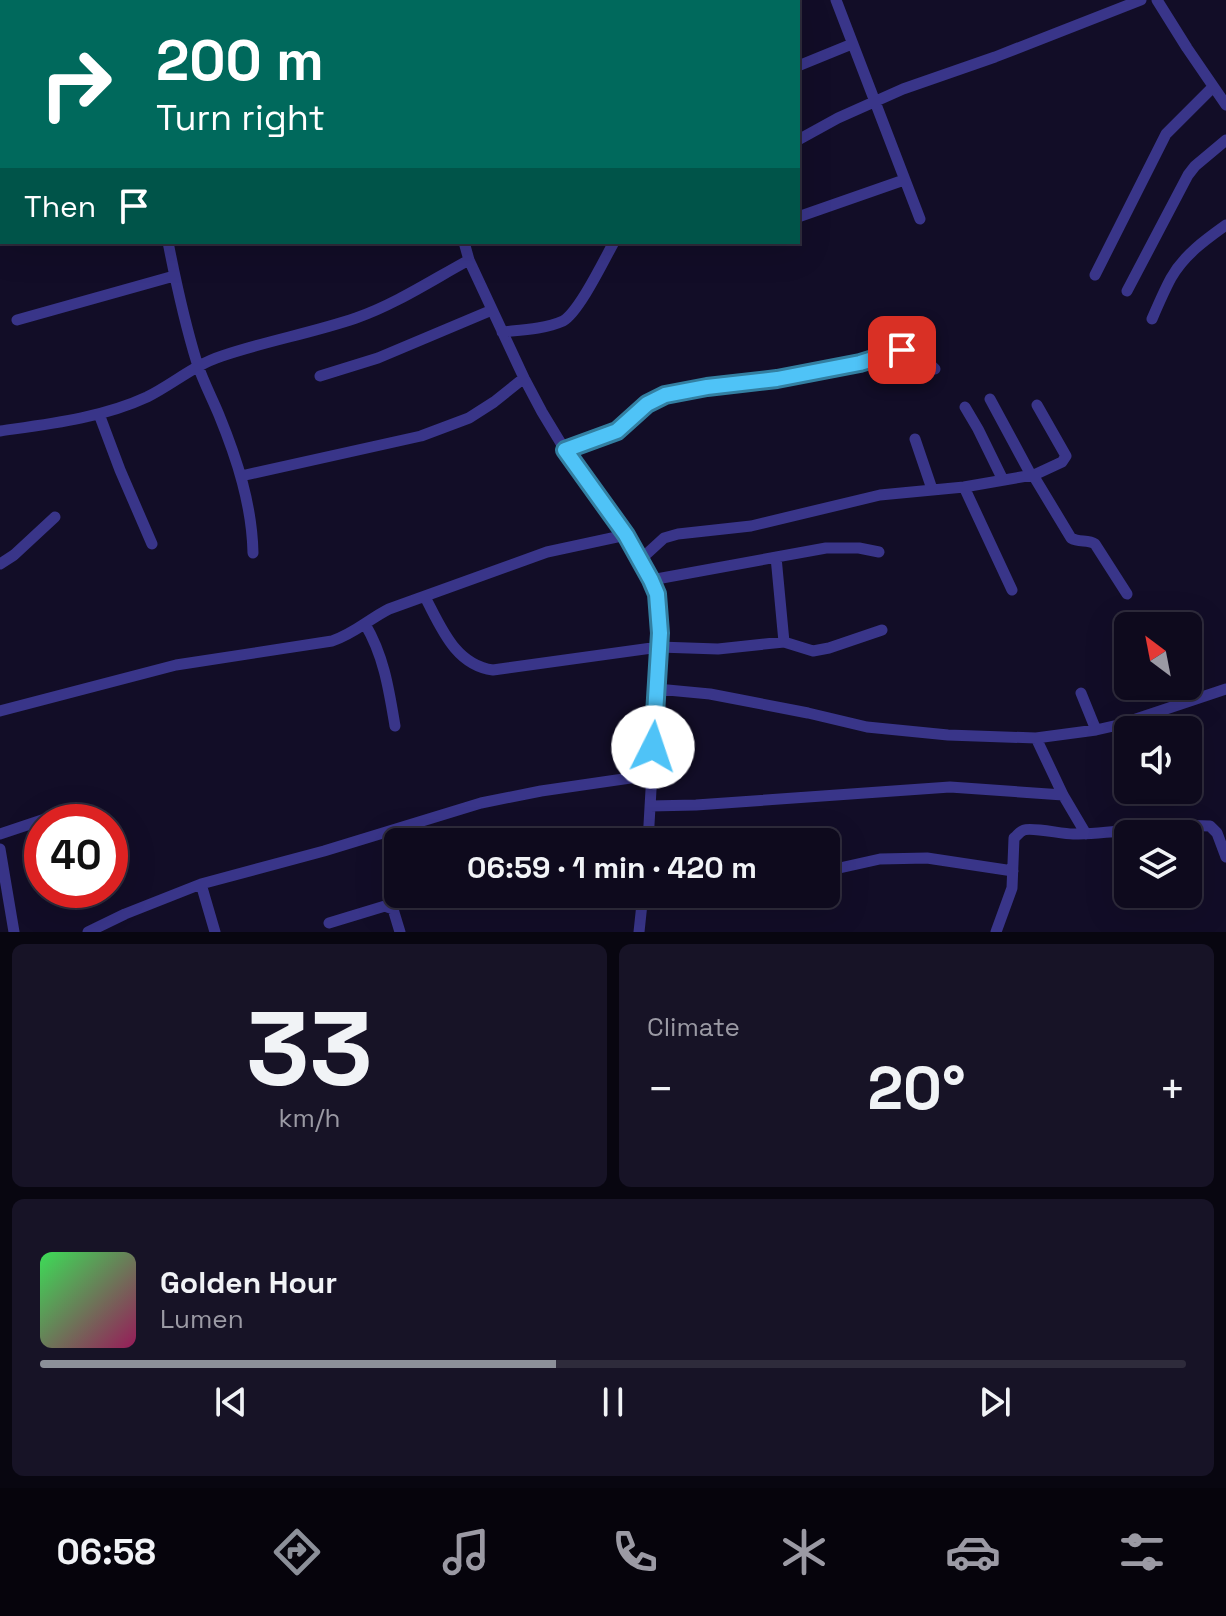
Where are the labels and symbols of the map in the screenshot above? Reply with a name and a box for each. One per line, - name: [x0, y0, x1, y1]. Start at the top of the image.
- pin: [868, 316, 936, 384]
- north arrow: [1114, 612, 1202, 700]
- position arrow: [611, 705, 695, 789]
- speed limit sign: 40: [24, 804, 128, 908]

